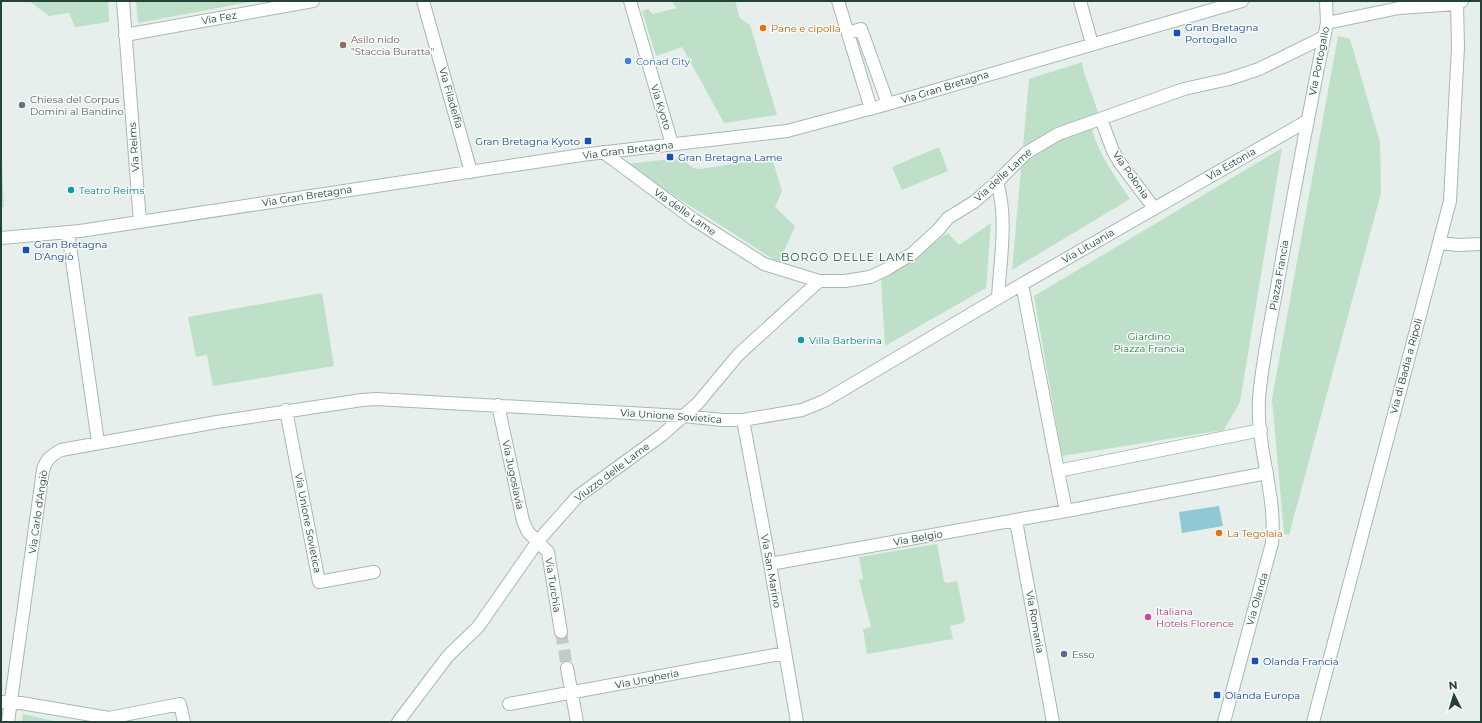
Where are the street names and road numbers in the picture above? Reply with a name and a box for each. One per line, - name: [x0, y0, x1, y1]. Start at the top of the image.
- street label: Via Fez: [200, 9, 238, 27]
- street label: Via Portogallo: [1306, 25, 1332, 97]
- street label: Via Filadelfia: [436, 66, 466, 130]
- street label: Via Gran Bretagna: [899, 67, 991, 107]
- street label: Via Kyoto: [648, 83, 674, 131]
- street label: Via Reims: [126, 122, 142, 172]
- street label: Via Gran Bretagna: [582, 138, 674, 162]
- street label: Via Estonia: [1204, 145, 1258, 183]
- street label: Via delle Lame: [971, 146, 1035, 204]
- street label: Via Polonia: [1110, 148, 1152, 202]
- street label: Via Gran Bretagna: [261, 182, 353, 210]
- street label: Via delle Lame: [651, 186, 719, 238]
- street label: Via Lituania: [1059, 226, 1117, 266]
- street label: Piazza Francia: [1266, 239, 1292, 311]
- street label: Via di Badia a Ripoli: [1387, 317, 1425, 415]
- street label: Via Unione Sovietica: [620, 406, 722, 426]
- street label: Via Jugoslavia: [499, 439, 527, 511]
- street label: Viuzzo delle Lame: [572, 440, 652, 504]
- street label: Via Carlo d'Angiò: [26, 469, 50, 555]
- street label: Via Unione Sovietica: [292, 472, 324, 574]
- street label: Via Belgio: [892, 527, 944, 549]
- street label: Via San Marino: [758, 533, 784, 609]
- street label: Via Turchia: [542, 557, 564, 613]
- street label: Via Olanda: [1243, 571, 1271, 627]
- street label: Via Romania: [1023, 590, 1047, 654]
- street label: Via Ungheria: [614, 666, 680, 692]

